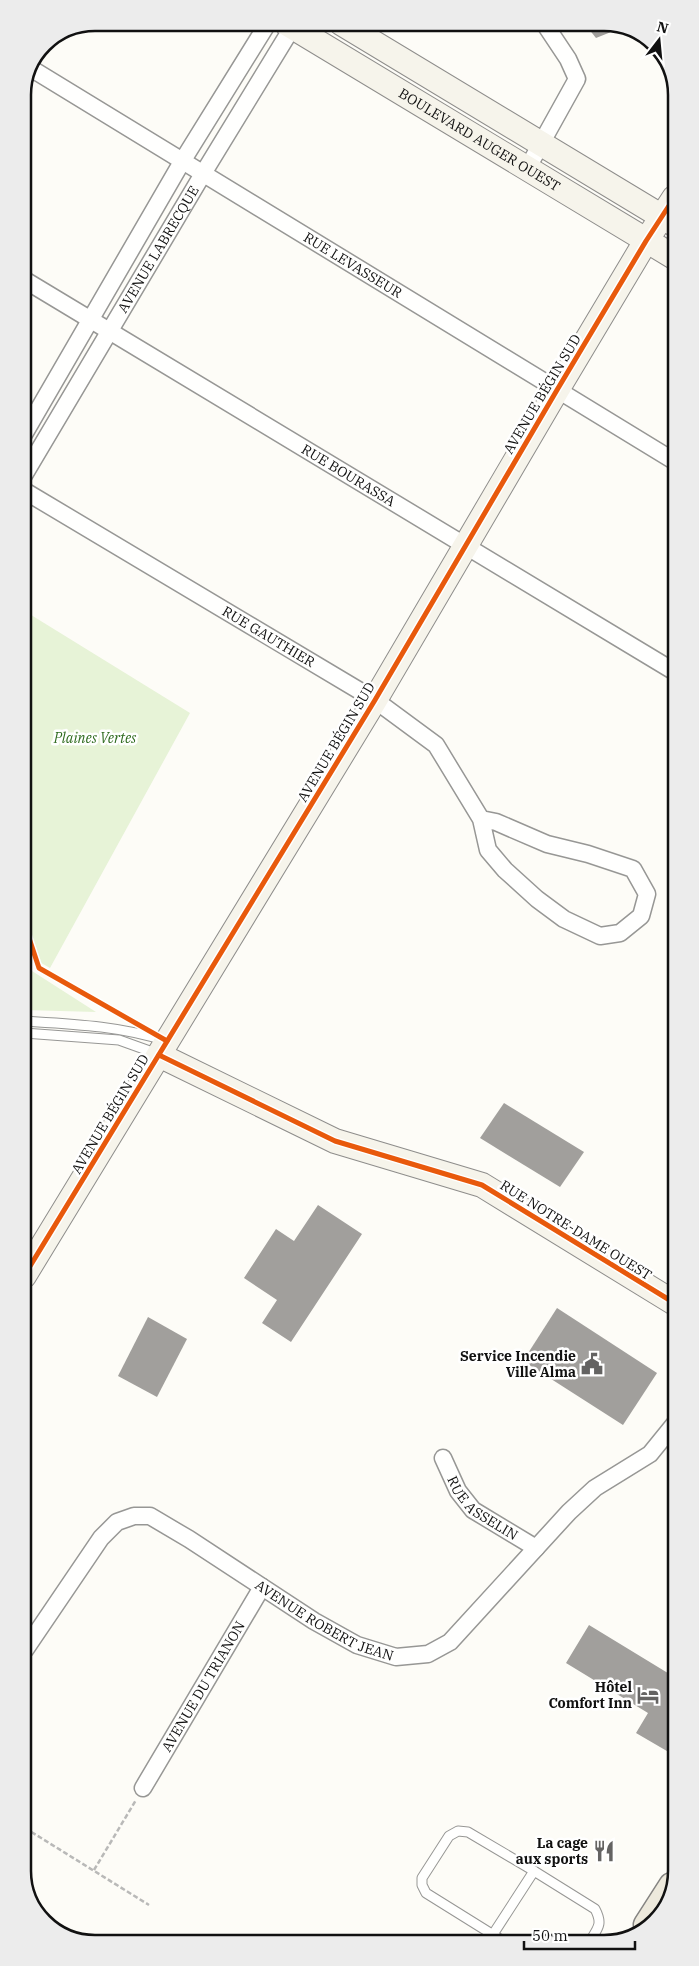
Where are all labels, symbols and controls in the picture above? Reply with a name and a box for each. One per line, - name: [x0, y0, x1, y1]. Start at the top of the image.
- north arrow: [634, 15, 684, 65]
- text: N: [655, 17, 670, 38]
- street label: BOULEVARD AUGER OUEST: [395, 84, 564, 195]
- street label: AVENUE LABRECQUE: [114, 182, 203, 316]
- street label: RUE LEVASSEUR: [300, 228, 406, 302]
- street label: AVENUE BÉGIN SUD: [498, 330, 585, 457]
- street label: RUE BOURASSA: [298, 440, 399, 511]
- street label: RUE GAUTHIER: [219, 602, 319, 671]
- street label: AVENUE BÉGIN SUD: [292, 678, 379, 805]
- park label: Plaines Vertes: [53, 729, 137, 747]
- street label: AVENUE BÉGIN SUD: [66, 1050, 153, 1177]
- street label: RUE NOTRE-DAME OUEST: [497, 1176, 655, 1284]
- place label: Service Incendie Ville Alma: [460, 1347, 576, 1381]
- public building icon: Service Incendie Ville Alma: [579, 1351, 605, 1377]
- street label: RUE ASSELIN: [443, 1473, 521, 1544]
- street label: AVENUE ROBERT JEAN: [252, 1576, 396, 1665]
- street label: AVENUE DU TRIANON: [157, 1618, 249, 1755]
- place label: Hôtel Comfort Inn: [548, 1678, 632, 1712]
- hotel icon: Hôtel Comfort Inn: [635, 1682, 661, 1708]
- place label: La cage aux sports: [516, 1834, 588, 1868]
- restaurant icon: La cage aux sports: [591, 1838, 617, 1864]
- scale bar: [524, 1918, 635, 1950]
- text: 50 m: [532, 1926, 568, 1945]

